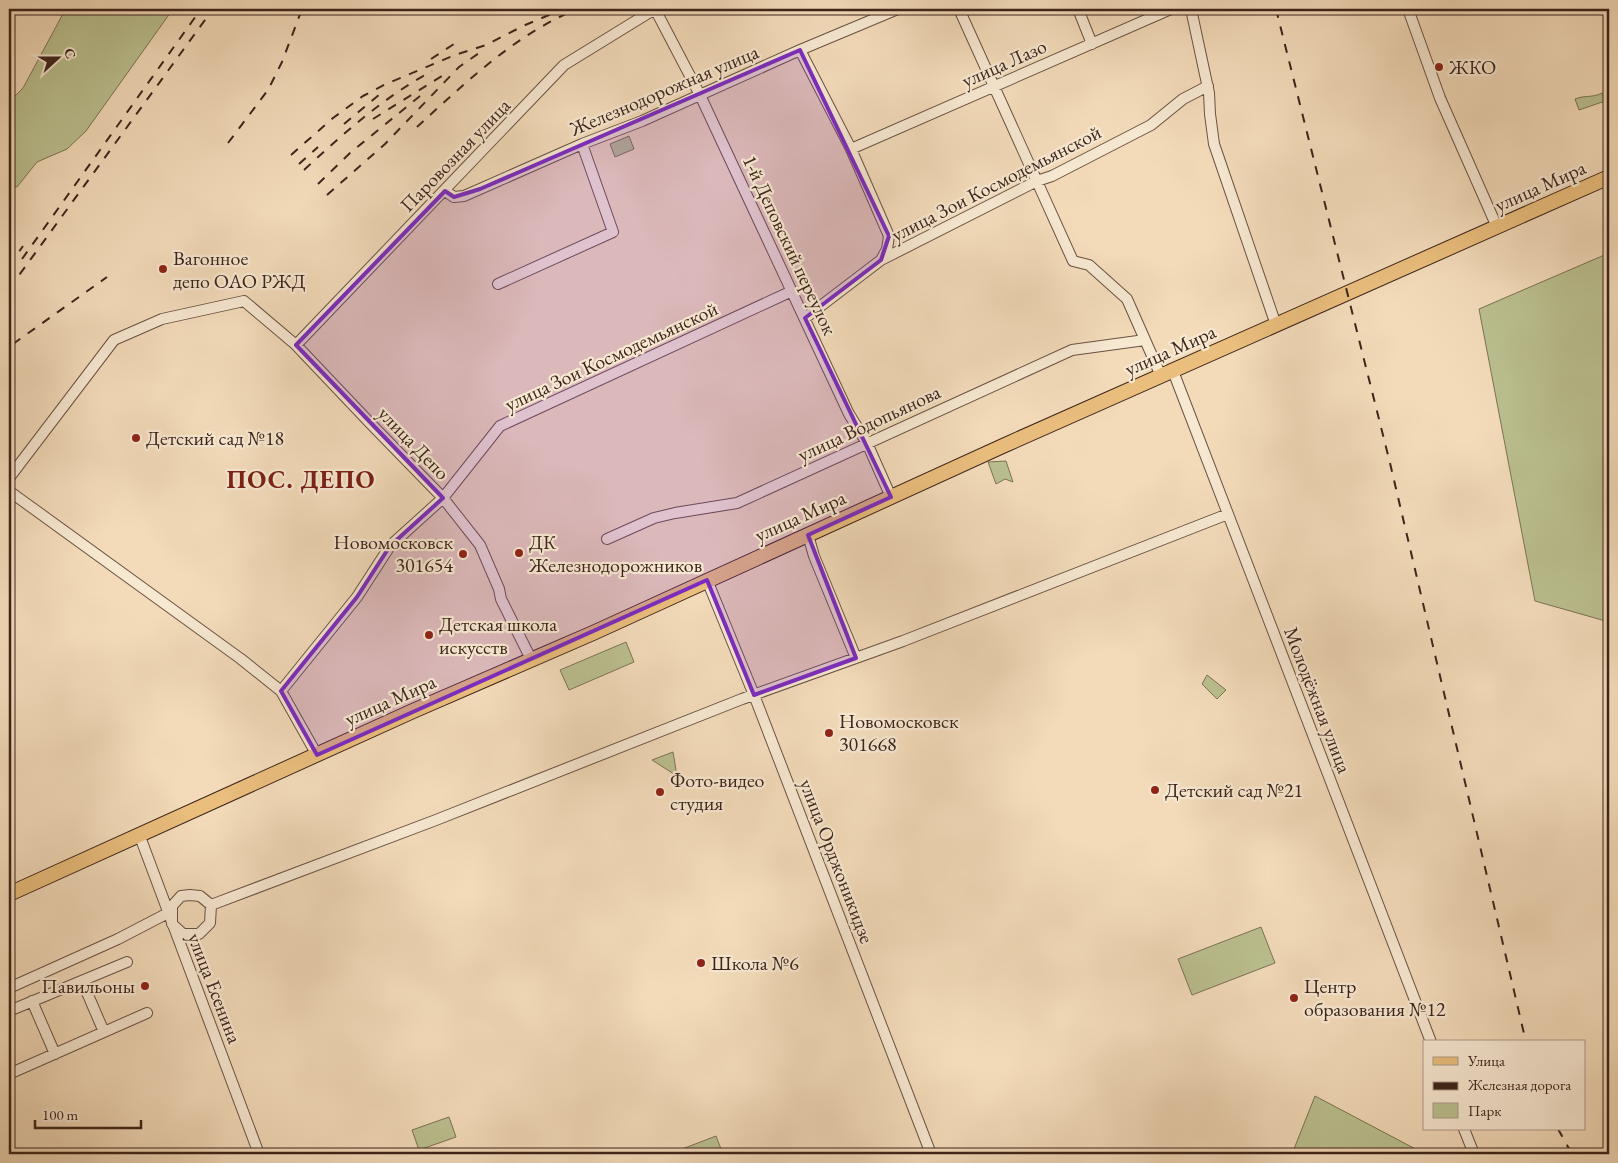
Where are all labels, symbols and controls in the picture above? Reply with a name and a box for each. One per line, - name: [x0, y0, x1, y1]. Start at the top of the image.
- north arrow: [32, 32, 82, 82]
- street label: улица Лазо: [957, 33, 1051, 93]
- street label: Железнодорожная улица: [565, 38, 762, 142]
- text: С: [60, 45, 80, 61]
- place label: ЖКО: [1448, 54, 1496, 80]
- marker: ЖКО: [1433, 61, 1445, 73]
- street label: Паровозная улица: [394, 93, 516, 217]
- street label: улица Зои Космодемьянской: [887, 118, 1106, 247]
- street label: 1-й Деповский переулок: [737, 151, 843, 340]
- street label: улица Мира: [1490, 154, 1590, 218]
- place label: Вагонное депо ОАО РЖД: [173, 245, 306, 294]
- marker: Вагонное депо ОАО РЖД: [157, 263, 169, 275]
- street label: улица Зои Космодемьянской: [500, 295, 722, 417]
- street label: улица Мира: [1120, 318, 1220, 382]
- street label: улица Водопьянова: [793, 379, 945, 467]
- street label: улица Депо: [372, 401, 456, 485]
- place label: Детский сад №18: [146, 425, 284, 451]
- marker: Детский сад №18: [130, 432, 142, 444]
- district label: ПОС. ДЕПО: [226, 463, 376, 495]
- street label: улица Мира: [750, 484, 850, 548]
- place label: Новомосковск 301654: [334, 529, 453, 578]
- place label: ДК Железнодорожников: [528, 529, 702, 578]
- marker: ДК Железнодорожников: [513, 547, 525, 559]
- marker: Новомосковск 301654: [457, 548, 469, 560]
- place label: Детская школа искусств: [439, 611, 557, 660]
- street label: Молодёжная улица: [1278, 623, 1358, 777]
- marker: Детская школа искусств: [423, 629, 435, 641]
- street label: улица Мира: [340, 668, 440, 732]
- place label: Новомосковск 301668: [839, 708, 959, 757]
- marker: Новомосковск 301668: [823, 727, 835, 739]
- place label: Фото-видео студия: [670, 767, 764, 816]
- street label: улица Орджоникидзе: [794, 775, 880, 947]
- place label: Детский сад №21: [1165, 777, 1303, 803]
- marker: Детский сад №21: [1149, 784, 1161, 796]
- marker: Фото-видео студия: [654, 786, 666, 798]
- street label: улица Есенина: [182, 929, 248, 1047]
- place label: Школа №6: [711, 950, 799, 976]
- marker: Школа №6: [695, 957, 707, 969]
- place label: Павильоны: [41, 973, 135, 999]
- place label: Центр образования №12: [1304, 973, 1446, 1022]
- marker: Павильоны: [139, 980, 151, 992]
- marker: Центр образования №12: [1288, 992, 1300, 1004]
- legend: [1423, 1040, 1586, 1130]
- text: Улица: [1467, 1051, 1505, 1070]
- text: Железная дорога: [1467, 1075, 1571, 1094]
- scale bar: [35, 1098, 141, 1130]
- text: Парк: [1468, 1101, 1501, 1120]
- text: 100 m: [42, 1105, 79, 1124]

